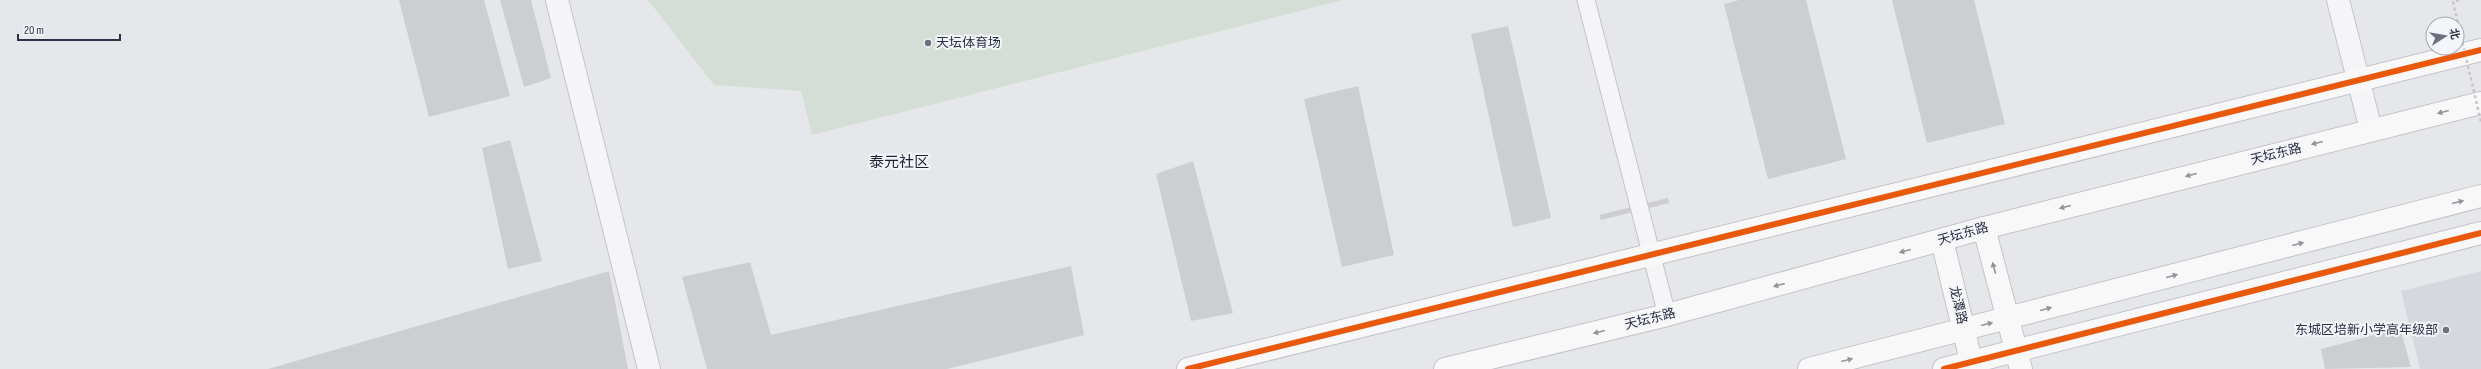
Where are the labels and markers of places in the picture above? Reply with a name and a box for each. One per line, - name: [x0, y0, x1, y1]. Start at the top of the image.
- place label: 天坛体育场: [936, 35, 1001, 51]
- marker: 天坛体育场: [923, 38, 933, 48]
- place label: 东城区培新小学高年级部: [2295, 322, 2438, 338]
- marker: 东城区培新小学高年级部: [2441, 325, 2451, 335]

